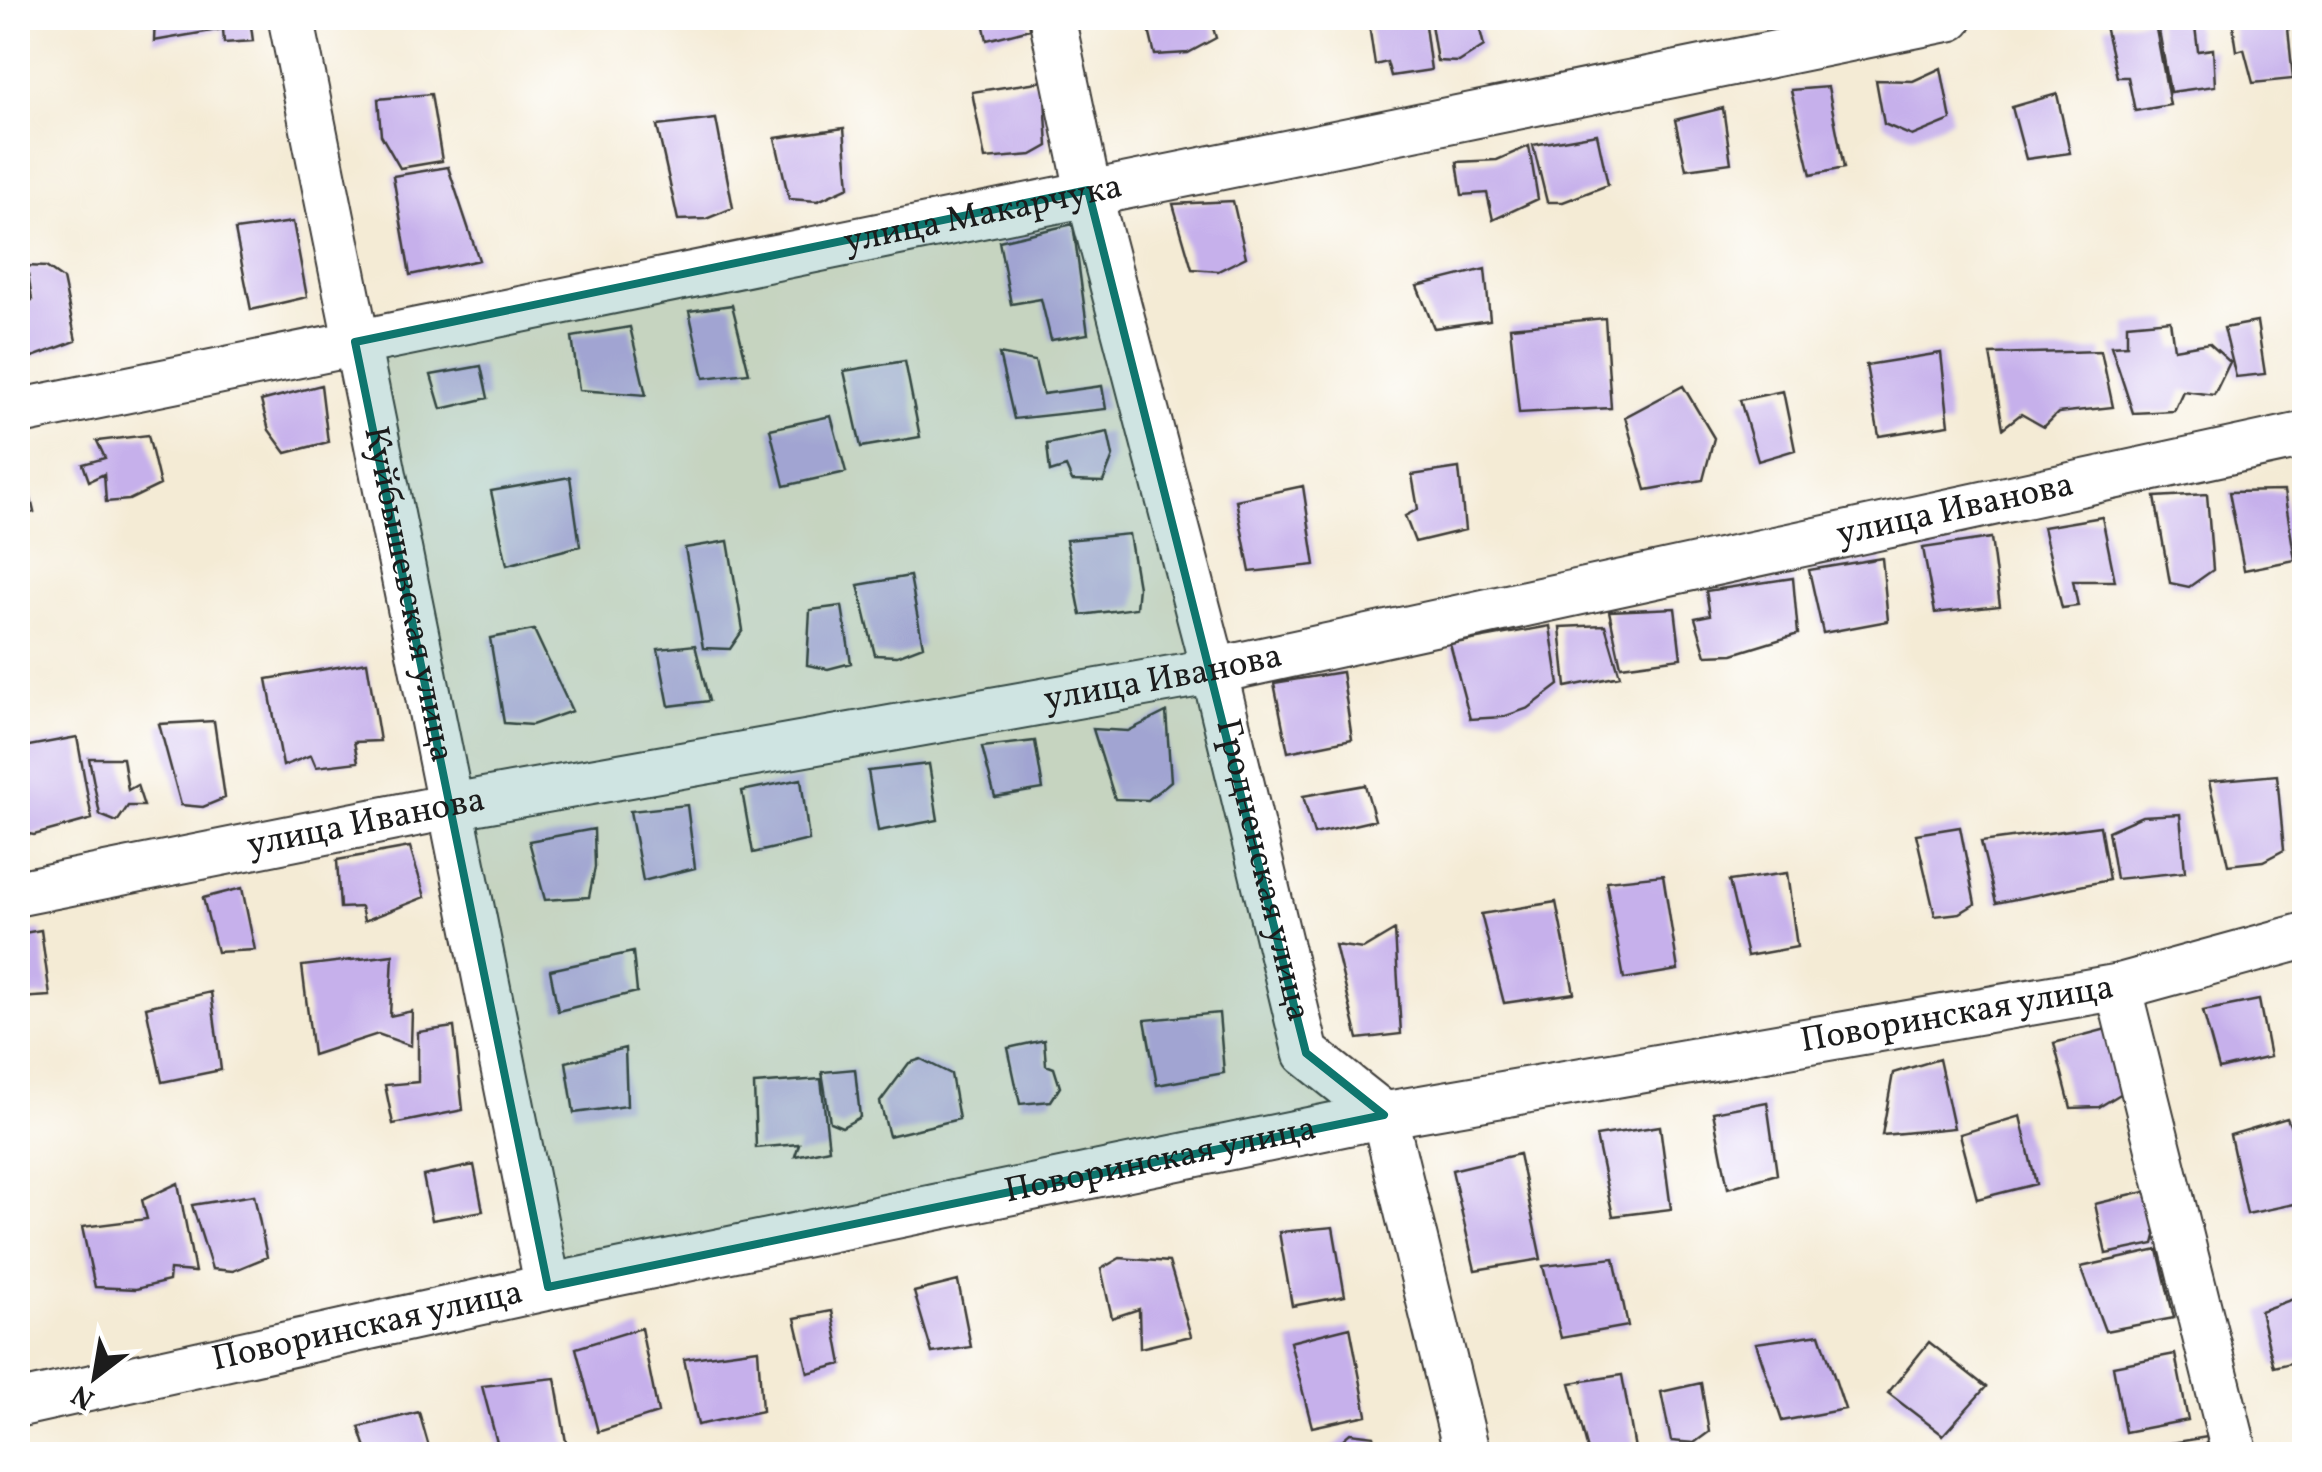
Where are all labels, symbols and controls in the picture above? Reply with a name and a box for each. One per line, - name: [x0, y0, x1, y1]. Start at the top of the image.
- street label: улица Макарчука: [840, 163, 1127, 267]
- street label: Куйбышевская улица: [350, 422, 465, 766]
- street label: улица Иванова: [1832, 462, 2078, 559]
- street label: улица Иванова: [1040, 633, 1287, 725]
- street label: Гродненская улица: [1202, 714, 1322, 1026]
- street label: улица Иванова: [243, 777, 489, 871]
- street label: Поворинская улица: [1797, 964, 2117, 1066]
- street label: Поворинская улица: [1000, 1106, 1321, 1216]
- street label: Поворинская улица: [208, 1269, 528, 1384]
- north arrow: [45, 1327, 145, 1427]
- text: N: [65, 1374, 102, 1418]

